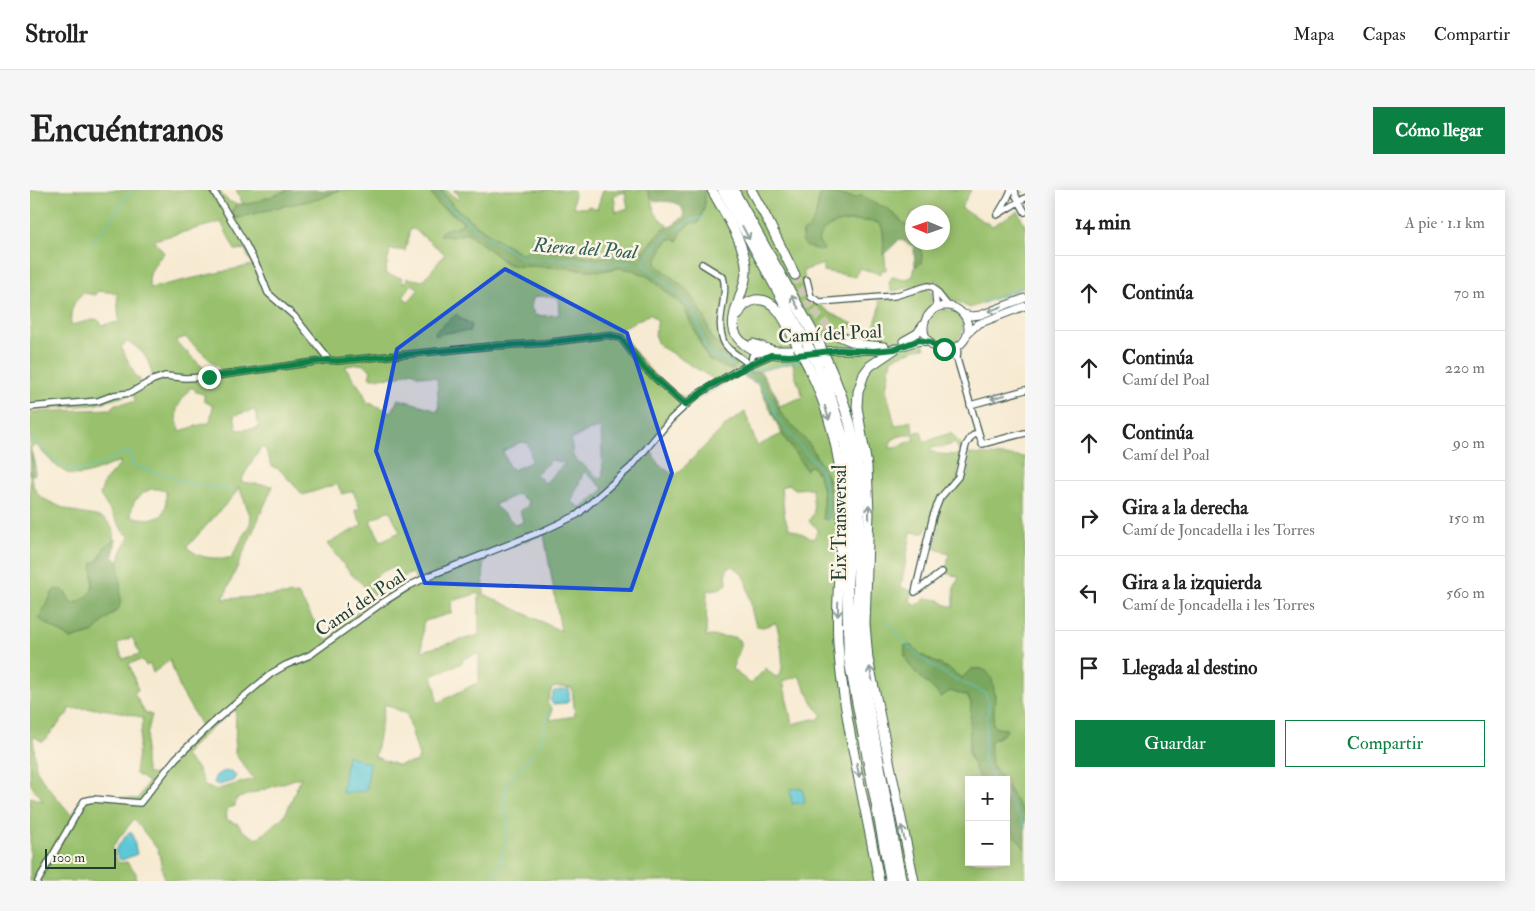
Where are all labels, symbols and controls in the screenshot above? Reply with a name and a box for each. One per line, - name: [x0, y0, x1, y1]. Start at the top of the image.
- text: Strollr: [25, 19, 88, 50]
- text: Mapa: [1293, 23, 1335, 46]
- text: Capas: [1363, 23, 1406, 46]
- text: Compartir: [1434, 23, 1510, 46]
- button: Cómo llegar: [1373, 107, 1505, 154]
- text: Encuéntranos: [30, 108, 223, 152]
- north arrow: [905, 205, 950, 250]
- text: 14 min: [1075, 209, 1131, 236]
- text: A pie · 1.1 km: [1405, 213, 1485, 233]
- one-way arrow: [742, 225, 751, 240]
- water label: Riera del Poal: [531, 232, 640, 265]
- icon: ahead: [1075, 279, 1103, 307]
- text: Continúa: [1122, 281, 1193, 305]
- text: 70 m: [1454, 283, 1485, 303]
- one-way arrow: [789, 295, 799, 309]
- one-way arrow: [987, 305, 1003, 314]
- street label: Camí del Poal: [777, 319, 883, 349]
- route start: [933, 338, 956, 361]
- text: Continúa: [1122, 346, 1193, 370]
- icon: ahead: [1075, 354, 1103, 382]
- text: 220 m: [1445, 358, 1485, 378]
- route end: [198, 366, 221, 389]
- text: Camí del Poal: [1122, 370, 1210, 390]
- one-way arrow: [990, 393, 1006, 403]
- one-way arrow: [823, 405, 832, 421]
- text: Continúa: [1122, 421, 1193, 445]
- icon: ahead: [1075, 429, 1103, 457]
- text: 90 m: [1453, 433, 1485, 453]
- text: Camí del Poal: [1122, 445, 1210, 465]
- street label: Eix Transversal: [828, 465, 852, 581]
- text: Gira a la derecha: [1122, 496, 1248, 520]
- one-way arrow: [864, 504, 874, 520]
- icon: right: [1075, 504, 1103, 532]
- text: 150 m: [1448, 508, 1485, 528]
- text: Camí de Joncadella i les Torres: [1122, 520, 1315, 540]
- street label: Camí del Poal: [311, 564, 410, 642]
- text: Gira a la izquierda: [1122, 571, 1261, 595]
- icon: left: [1075, 579, 1103, 607]
- text: 560 m: [1446, 583, 1485, 603]
- text: Camí de Joncadella i les Torres: [1122, 595, 1315, 615]
- one-way arrow: [833, 600, 843, 617]
- icon: arrive: [1075, 654, 1103, 682]
- text: Llegada al destino: [1122, 656, 1257, 680]
- one-way arrow: [866, 666, 875, 682]
- button: Guardar: [1075, 720, 1275, 767]
- button: Compartir: [1285, 720, 1485, 767]
- one-way arrow: [854, 761, 863, 777]
- map controls: [965, 776, 1010, 866]
- button: +: [965, 776, 1010, 821]
- button: −: [965, 821, 1010, 866]
- one-way arrow: [898, 826, 908, 842]
- scale bar: [45, 846, 116, 869]
- text: 100 m: [52, 849, 85, 866]

